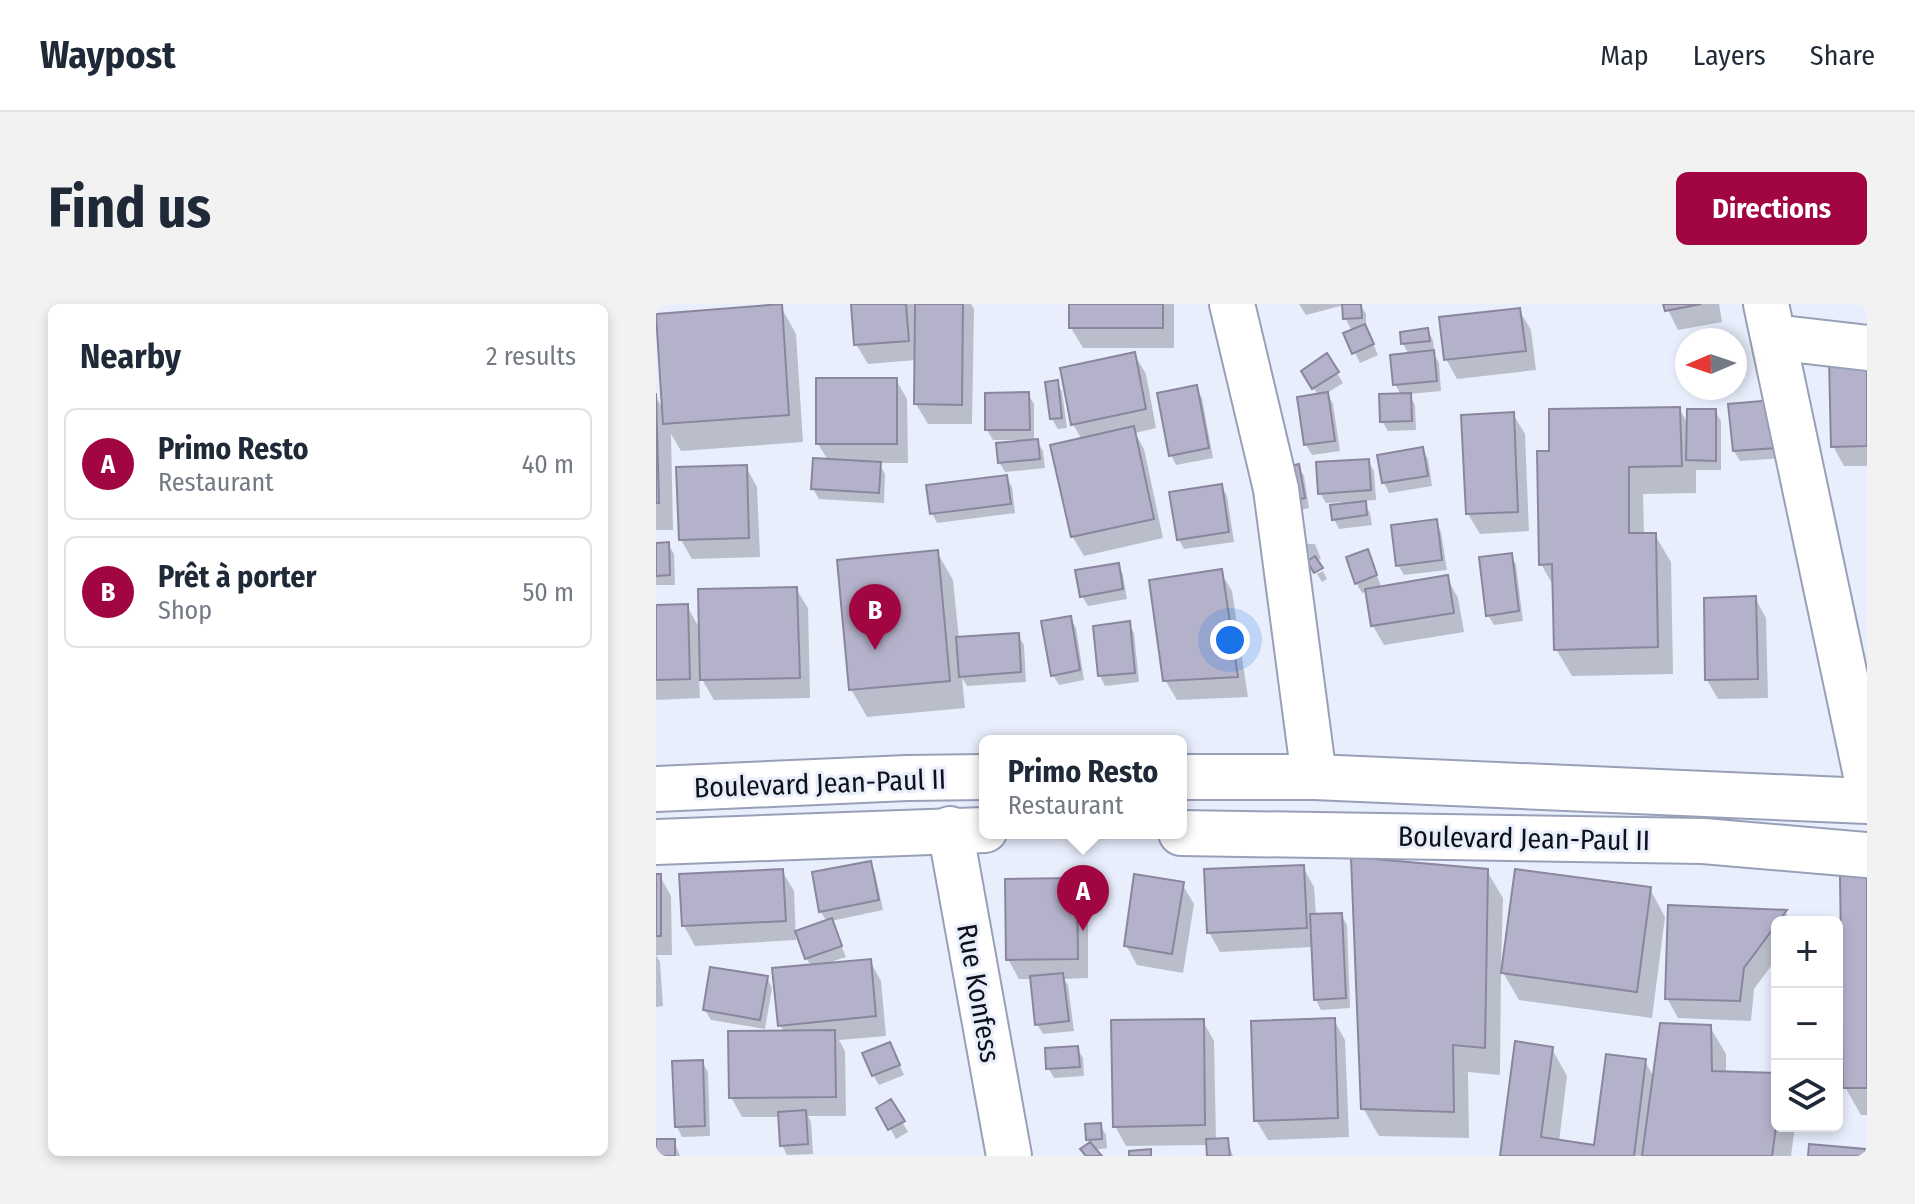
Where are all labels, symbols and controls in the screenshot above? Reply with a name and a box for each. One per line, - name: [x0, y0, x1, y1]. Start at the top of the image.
- text: Waypost: [40, 32, 176, 78]
- text: Map: [1600, 39, 1649, 72]
- text: Layers: [1693, 39, 1766, 72]
- text: Share: [1810, 39, 1875, 72]
- button: Directions: [1676, 172, 1867, 245]
- text: Find us: [48, 175, 211, 242]
- north arrow: [1675, 328, 1747, 400]
- text: Nearby: [80, 336, 181, 377]
- text: 2 results: [486, 341, 576, 372]
- text: Primo Resto: [158, 431, 308, 467]
- text: A: [101, 449, 115, 480]
- text: 40 m: [522, 449, 574, 480]
- text: Restaurant: [158, 467, 274, 498]
- text: Prêt à porter: [158, 559, 317, 595]
- text: B: [101, 577, 115, 608]
- text: 50 m: [522, 577, 574, 608]
- pin: B: [849, 584, 901, 650]
- text: Shop: [158, 595, 212, 626]
- your location: [1210, 620, 1250, 660]
- popup: [979, 735, 1187, 839]
- text: Primo Resto: [1008, 754, 1158, 790]
- street label: Boulevard Jean-Paul II: [693, 763, 947, 804]
- text: Restaurant: [1008, 790, 1123, 821]
- street label: Boulevard Jean-Paul II: [1398, 820, 1650, 857]
- pin: A: [1057, 865, 1109, 931]
- map controls: [1771, 916, 1843, 1132]
- button: +: [1771, 916, 1843, 988]
- street label: Rue Konfess: [950, 921, 1007, 1065]
- button: −: [1771, 988, 1843, 1060]
- button: layers: [1771, 1060, 1843, 1132]

